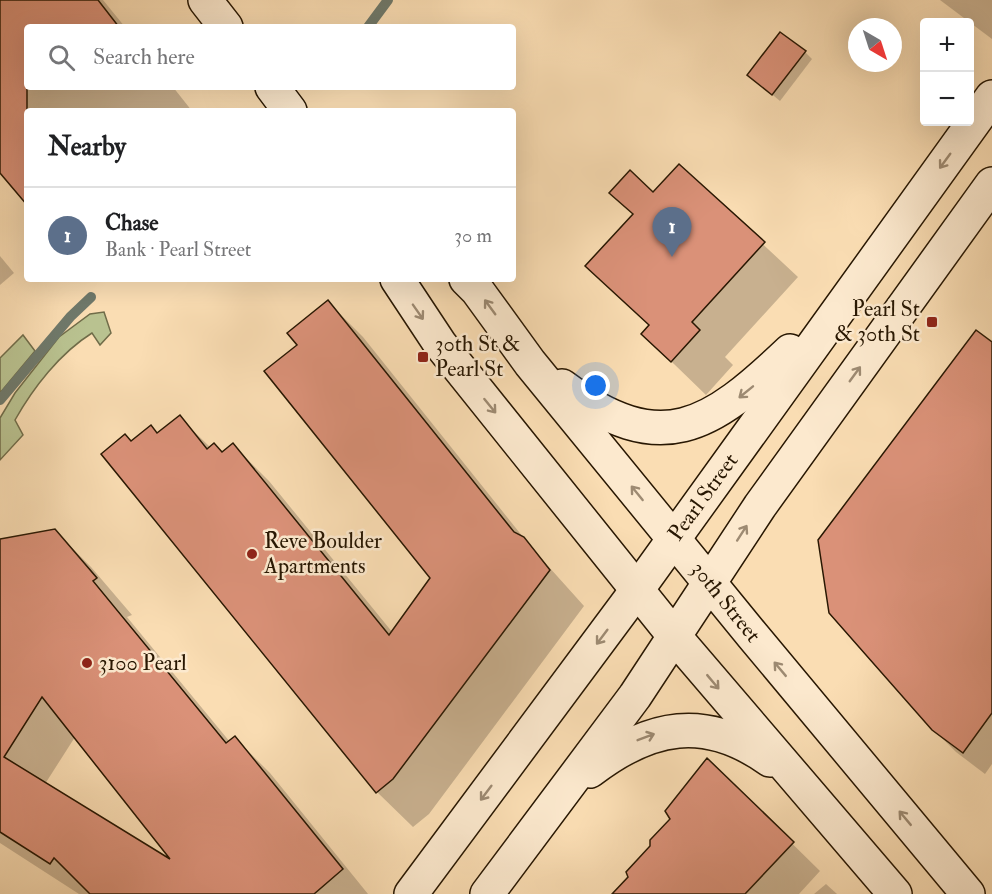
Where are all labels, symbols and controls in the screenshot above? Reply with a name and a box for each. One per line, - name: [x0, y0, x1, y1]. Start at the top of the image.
- north arrow: [848, 18, 902, 72]
- map controls: [920, 18, 974, 126]
- button: +: [920, 18, 974, 72]
- search box: [24, 24, 516, 90]
- icon: search: [45, 41, 78, 74]
- text: Search here: [93, 43, 195, 71]
- button: −: [920, 72, 974, 126]
- text: Nearby: [48, 131, 126, 163]
- one-way arrow: [939, 153, 952, 169]
- pin: 1: [652, 208, 692, 257]
- text: Chase: [105, 209, 158, 237]
- text: 1: [64, 223, 71, 248]
- text: 30 m: [454, 223, 492, 248]
- text: Bank · Pearl Street: [105, 237, 251, 262]
- place label: Pearl St & 30th St: [835, 295, 920, 348]
- one-way arrow: [483, 300, 496, 316]
- one-way arrow: [412, 303, 424, 319]
- marker: Pearl St & 30th St: [925, 315, 939, 329]
- place label: 30th St & Pearl St: [435, 330, 520, 383]
- marker: 30th St & Pearl St: [416, 350, 430, 364]
- one-way arrow: [849, 367, 861, 383]
- your location: [581, 371, 610, 400]
- one-way arrow: [739, 385, 754, 399]
- one-way arrow: [483, 398, 496, 414]
- street label: Pearl Street: [662, 448, 744, 546]
- one-way arrow: [630, 486, 644, 501]
- one-way arrow: [736, 525, 749, 542]
- place label: Reve Boulder Apartments: [263, 527, 383, 581]
- marker: Reve Boulder Apartments: [245, 547, 259, 561]
- street label: 30th Street: [685, 556, 767, 648]
- one-way arrow: [596, 629, 609, 645]
- place label: 3100 Pearl: [99, 649, 187, 677]
- marker: 3100 Pearl: [80, 656, 94, 670]
- one-way arrow: [773, 662, 787, 677]
- one-way arrow: [706, 674, 720, 689]
- one-way arrow: [636, 731, 655, 742]
- one-way arrow: [479, 785, 492, 801]
- one-way arrow: [898, 811, 912, 826]

